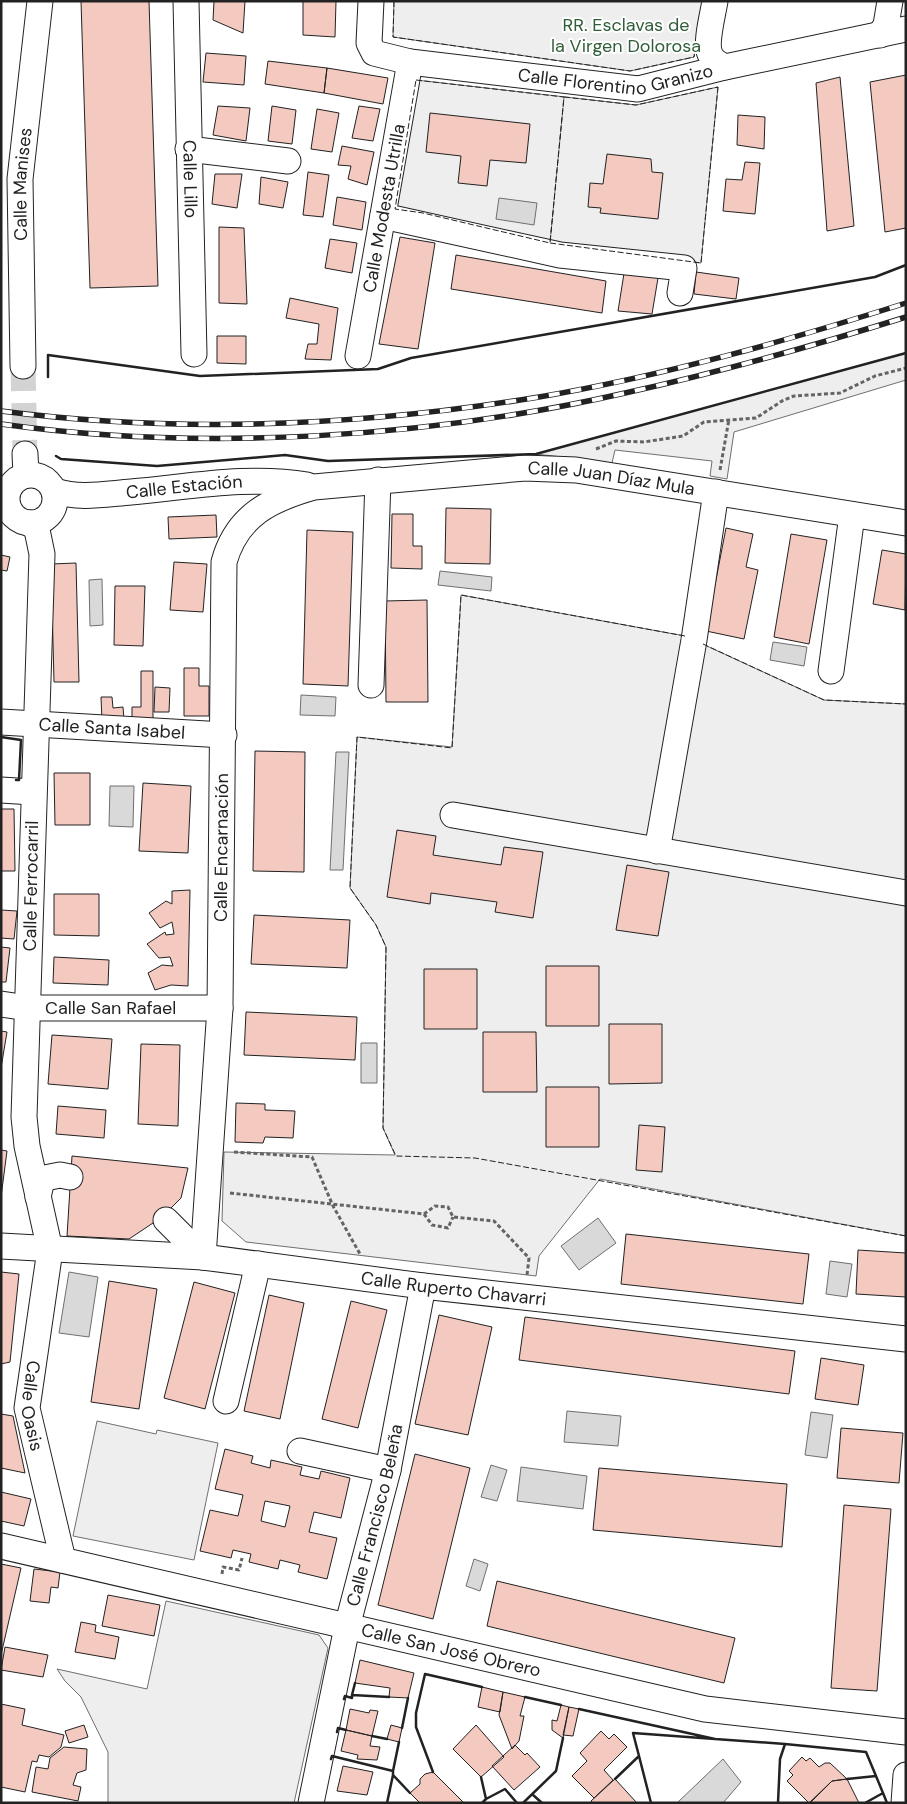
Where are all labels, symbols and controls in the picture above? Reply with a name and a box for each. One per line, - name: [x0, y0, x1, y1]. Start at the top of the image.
- park label: RR. Esclavas de la Virgen Dolorosa: [551, 13, 701, 58]
- street label: Calle Florentino Granizo: [517, 58, 716, 101]
- street label: Calle Modesta Utrilla: [357, 122, 411, 295]
- street label: Calle Manises: [8, 126, 38, 241]
- street label: Calle Lillo: [177, 140, 203, 218]
- street label: Calle Juan Díaz Mula: [527, 456, 697, 501]
- street label: Calle Estación: [125, 469, 243, 504]
- street label: Calle Santa Isabel: [38, 712, 186, 745]
- street label: Calle Encarnación: [209, 773, 234, 922]
- street label: Calle Ferrocarril: [18, 820, 44, 952]
- street label: Calle San Rafael: [45, 996, 176, 1020]
- street label: Calle Ruperto Chavarri: [360, 1266, 548, 1311]
- street label: Calle Oasis: [15, 1359, 49, 1454]
- street label: Calle Francisco Beleña: [341, 1422, 409, 1609]
- street label: Calle San José Obrero: [359, 1618, 543, 1683]

